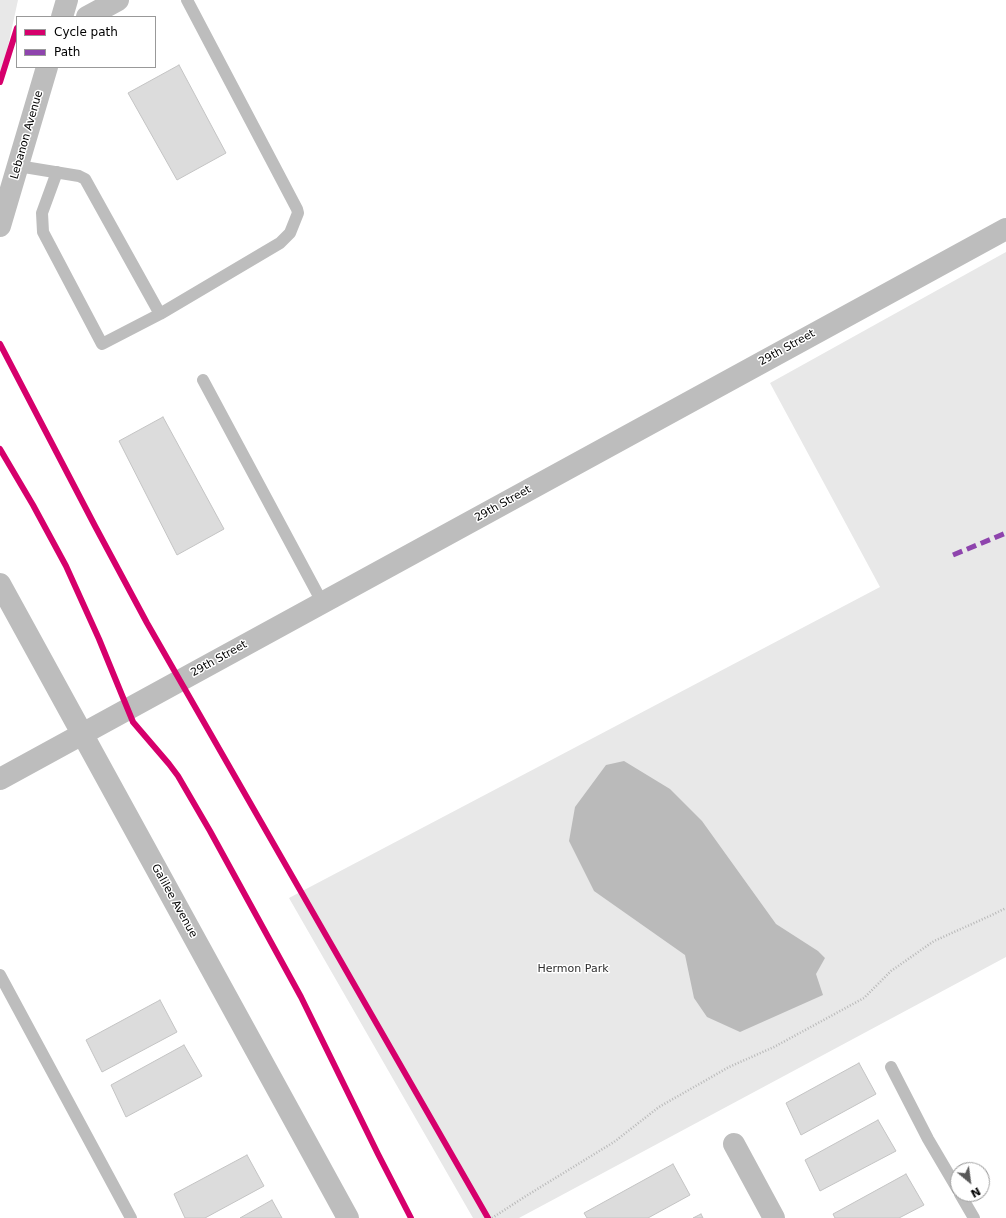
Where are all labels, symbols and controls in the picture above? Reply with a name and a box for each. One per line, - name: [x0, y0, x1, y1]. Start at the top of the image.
- legend: [16, 16, 156, 68]
- text: Cycle path: [54, 25, 118, 39]
- text: Path: [54, 45, 80, 59]
- street label: Lebanon Avenue: [8, 89, 46, 181]
- street label: 29th Street: [757, 327, 817, 369]
- street label: 29th Street: [473, 483, 533, 525]
- street label: 29th Street: [189, 638, 249, 680]
- street label: Galilee Avenue: [148, 862, 200, 940]
- park label: Hermon Park: [537, 962, 609, 976]
- north arrow: [950, 1162, 990, 1202]
- text: N: [968, 1184, 983, 1200]

